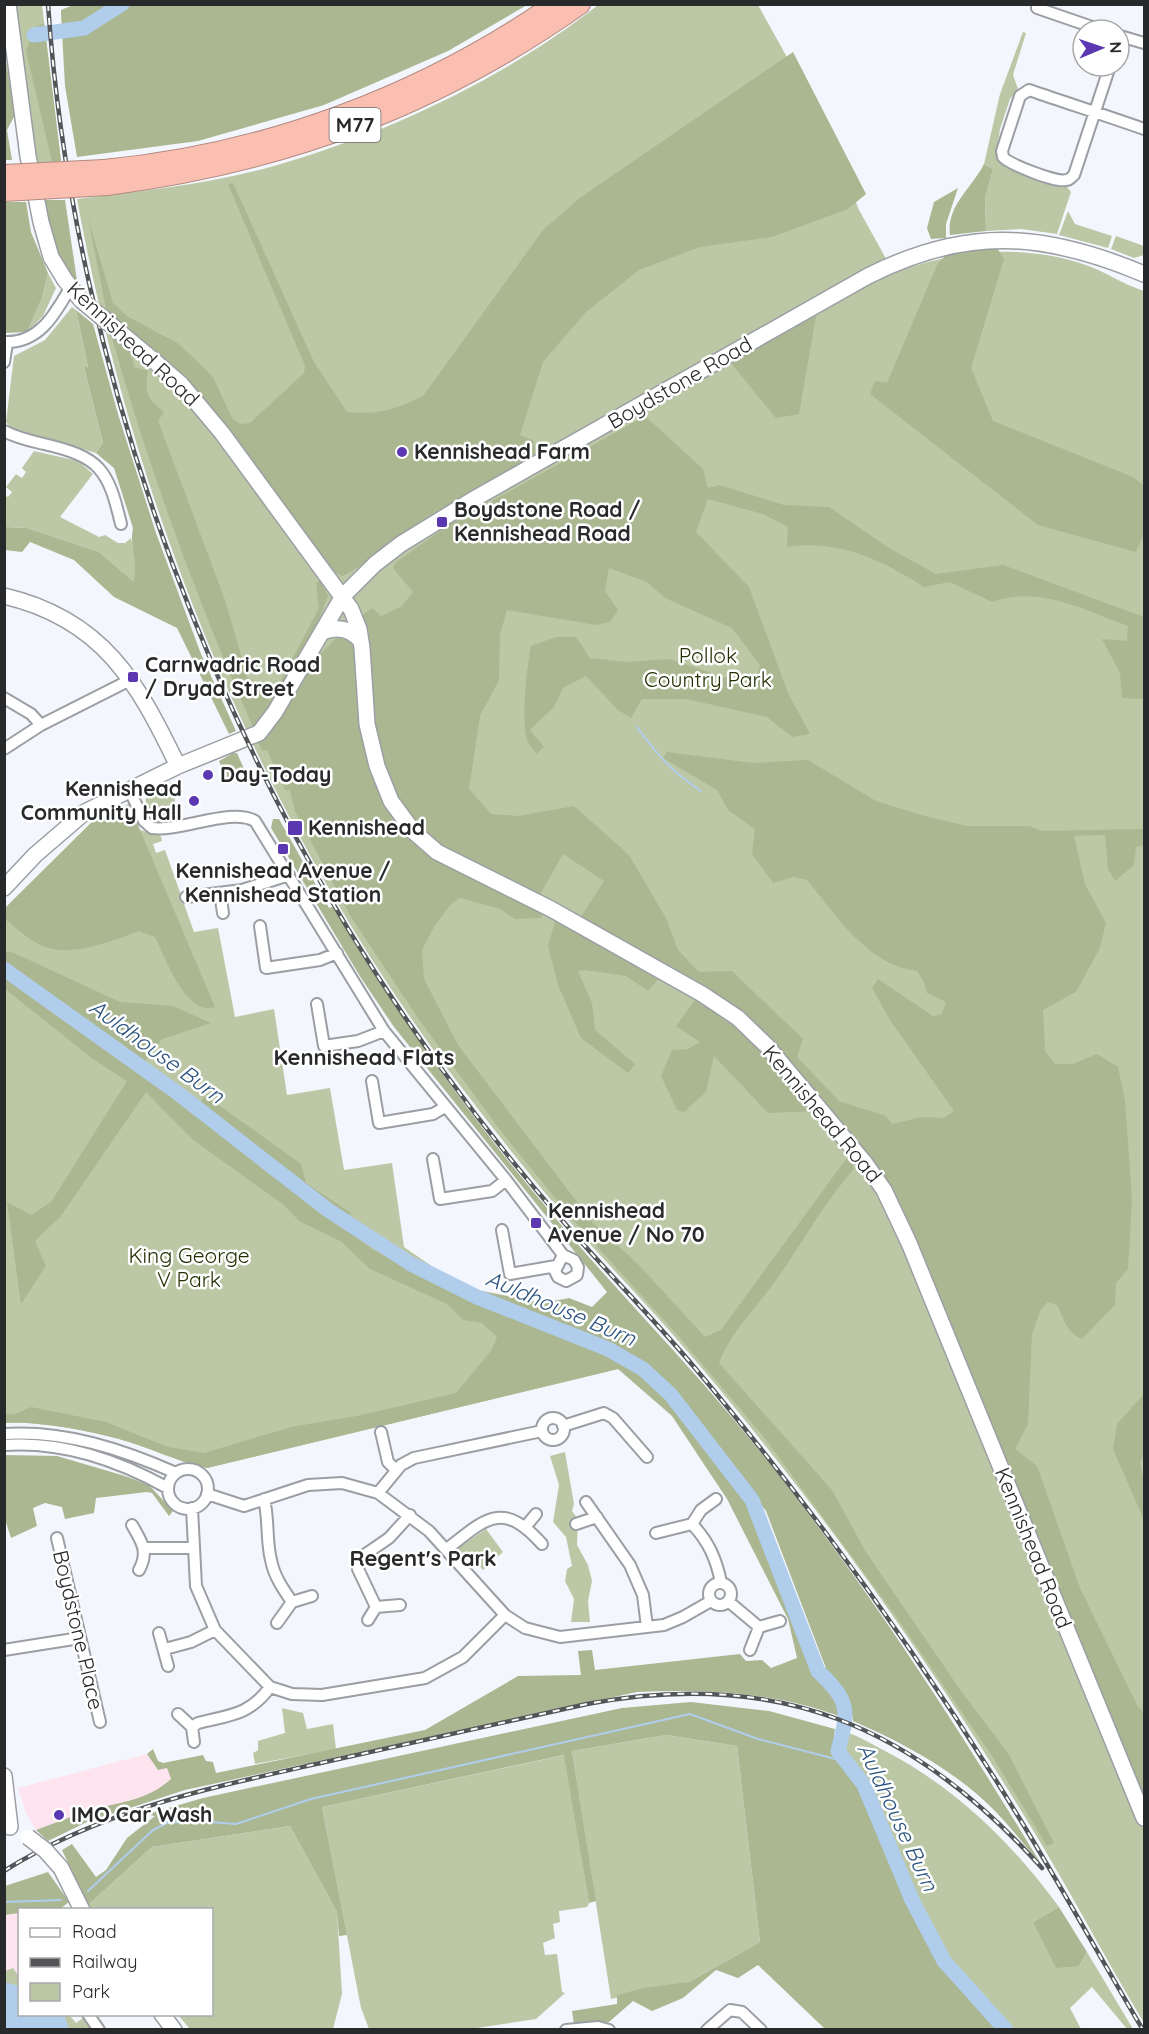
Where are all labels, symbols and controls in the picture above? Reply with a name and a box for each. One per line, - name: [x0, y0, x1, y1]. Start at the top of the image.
- north arrow: [1071, 18, 1131, 78]
- text: N: [1106, 41, 1126, 54]
- road number: M77: [330, 108, 380, 142]
- street label: Kennishead Road: [62, 275, 205, 411]
- street label: Boydstone Road: [603, 330, 756, 434]
- place label: Kennishead Farm: [414, 438, 590, 464]
- marker: Kennishead Farm: [395, 445, 409, 459]
- place label: Boydstone Road / Kennishead Road: [454, 496, 640, 546]
- marker: Boydstone Road / Kennishead Road: [435, 515, 449, 529]
- park label: Pollok Country Park: [644, 642, 772, 692]
- place label: Carnwadric Road / Dryad Street: [145, 651, 320, 701]
- marker: Carnwadric Road / Dryad Street: [126, 670, 140, 684]
- place label: Day-Today: [220, 761, 331, 787]
- marker: Day-Today: [201, 768, 215, 782]
- place label: Kennishead Community Hall: [21, 775, 182, 825]
- marker: Kennishead Community Hall: [187, 794, 201, 808]
- place label: Kennishead: [308, 814, 425, 840]
- marker: Kennishead: [286, 819, 304, 837]
- marker: Kennishead Avenue / Kennishead Station: [276, 842, 290, 856]
- place label: Kennishead Avenue / Kennishead Station: [176, 857, 390, 907]
- water label: Auldhouse Burn: [84, 993, 231, 1110]
- street label: Kennishead Road: [758, 1039, 888, 1187]
- district label: Kennishead Flats: [274, 1043, 454, 1071]
- place label: Kennishead Avenue / No 70: [548, 1197, 705, 1247]
- marker: Kennishead Avenue / No 70: [529, 1216, 543, 1230]
- park label: King George V Park: [128, 1242, 250, 1292]
- water label: Auldhouse Burn: [482, 1264, 641, 1353]
- street label: Kennishead Road: [990, 1463, 1078, 1632]
- district label: Regent's Park: [349, 1544, 497, 1572]
- street label: Boydstone Place: [48, 1547, 110, 1712]
- water label: Auldhouse Burn: [852, 1739, 945, 1896]
- place label: IMO Car Wash: [71, 1801, 212, 1827]
- marker: IMO Car Wash: [52, 1808, 66, 1822]
- legend: [18, 1908, 213, 2016]
- text: Road: [72, 1920, 117, 1943]
- text: Railway: [72, 1950, 138, 1973]
- text: Park: [72, 1980, 110, 2003]

